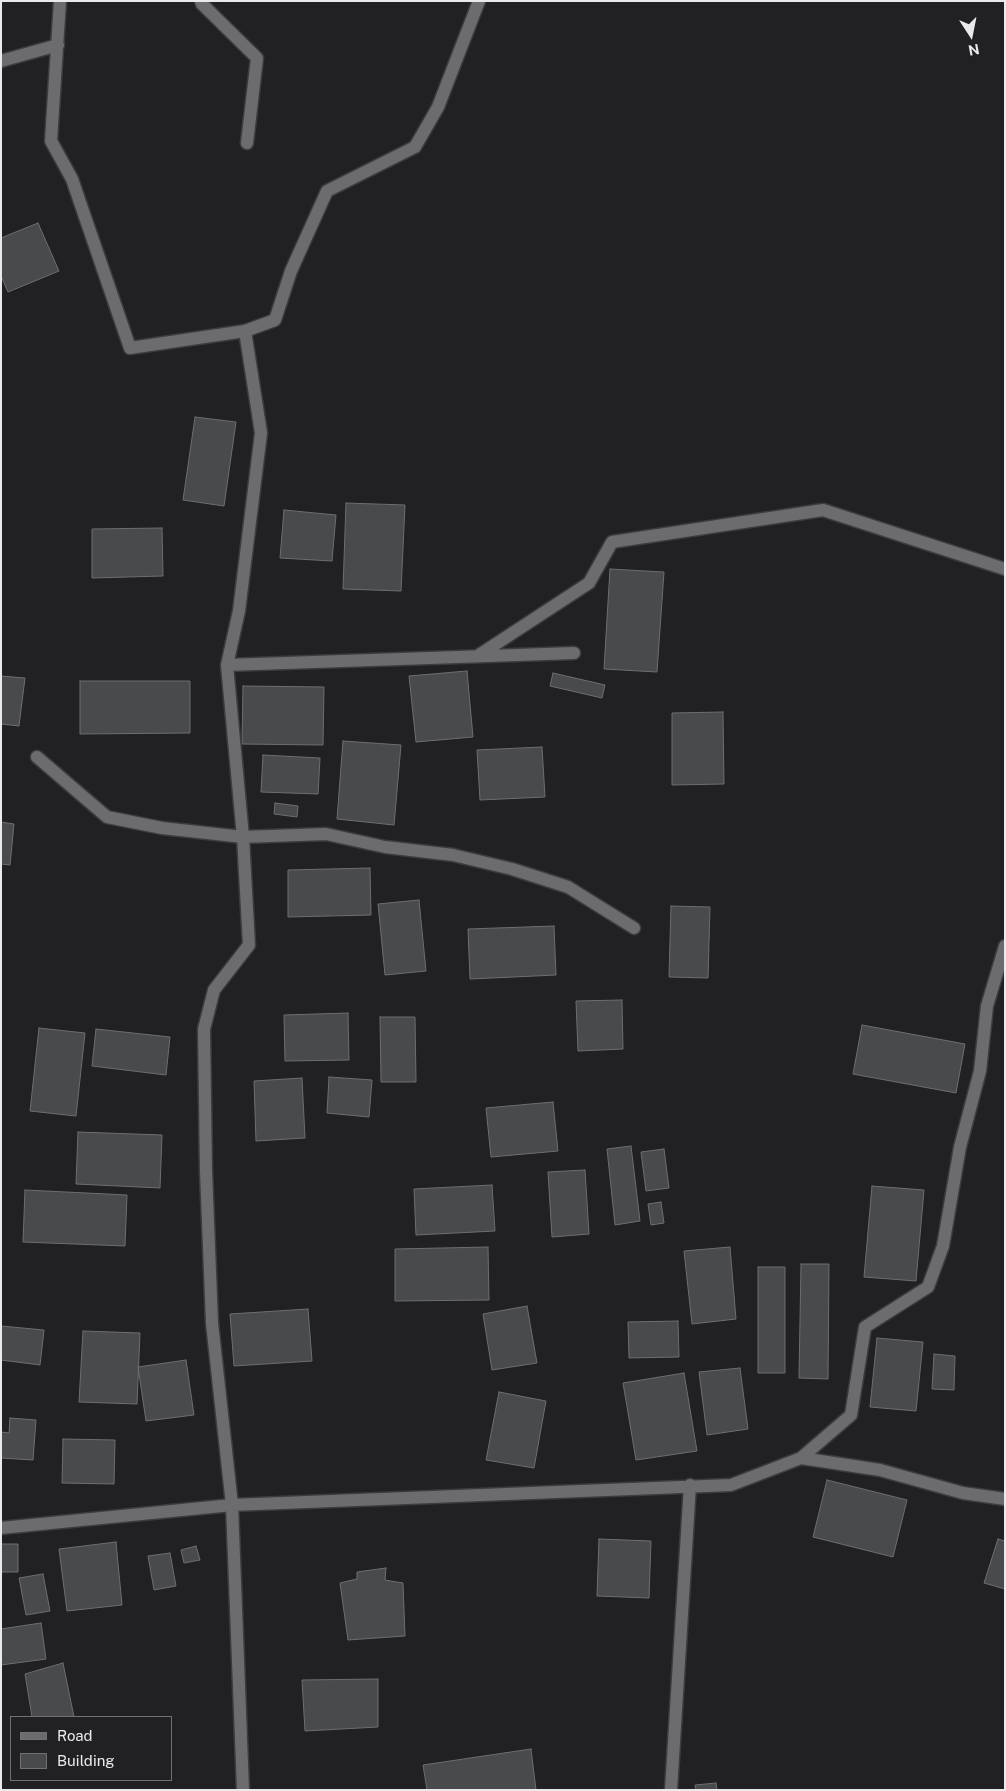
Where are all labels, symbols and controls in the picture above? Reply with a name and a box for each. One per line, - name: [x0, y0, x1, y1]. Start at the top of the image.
- north arrow: [946, 10, 996, 60]
- text: N: [967, 41, 981, 59]
- legend: [10, 1716, 172, 1781]
- text: Road: [57, 1727, 93, 1744]
- text: Building: [57, 1752, 115, 1769]

